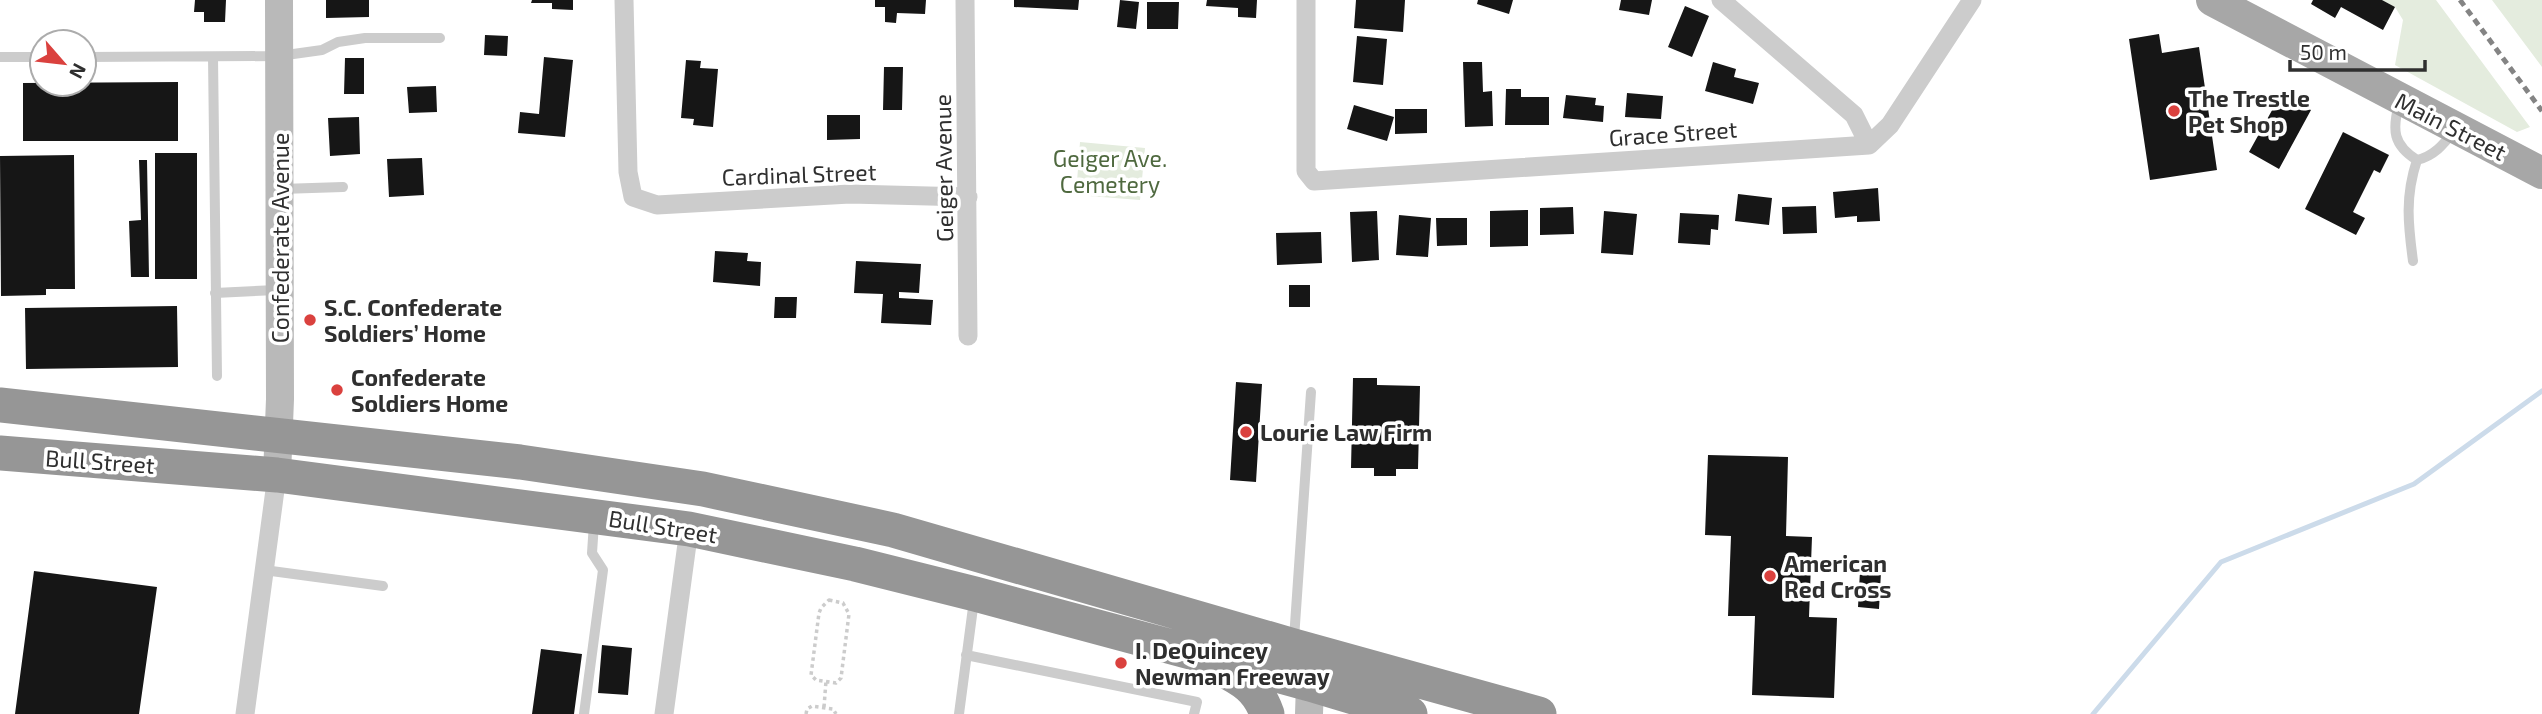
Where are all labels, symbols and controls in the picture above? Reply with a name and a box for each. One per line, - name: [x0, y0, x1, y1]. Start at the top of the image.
- north arrow: [28, 28, 98, 98]
- scale bar: [2290, 28, 2425, 72]
- text: 50 m: [2300, 39, 2347, 64]
- text: N: [65, 60, 92, 83]
- place label: The Trestle Pet Shop: [2188, 84, 2310, 138]
- street label: Main Street: [2391, 86, 2511, 166]
- street label: Geiger Avenue: [928, 94, 958, 242]
- marker: The Trestle Pet Shop: [2166, 103, 2182, 119]
- street label: Grace Street: [1608, 115, 1738, 151]
- street label: Confederate Avenue: [266, 133, 294, 343]
- park label: Geiger Ave. Cemetery: [1053, 144, 1167, 198]
- street label: Cardinal Street: [721, 157, 877, 191]
- place label: S.C. Confederate Soldiers’ Home: [324, 293, 502, 347]
- marker: S.C. Confederate Soldiers’ Home: [302, 312, 318, 328]
- place label: Confederate Soldiers Home: [351, 363, 508, 417]
- marker: Confederate Soldiers Home: [329, 382, 345, 398]
- place label: Lourie Law Firm: [1260, 418, 1432, 446]
- marker: Lourie Law Firm: [1238, 424, 1254, 440]
- street label: Bull Street: [44, 443, 156, 479]
- street label: Bull Street: [607, 504, 719, 548]
- place label: American Red Cross: [1784, 549, 1892, 603]
- marker: American Red Cross: [1762, 568, 1778, 584]
- place label: I. DeQuincey Newman Freeway: [1135, 636, 1330, 690]
- marker: I. DeQuincey Newman Freeway: [1113, 655, 1129, 671]

